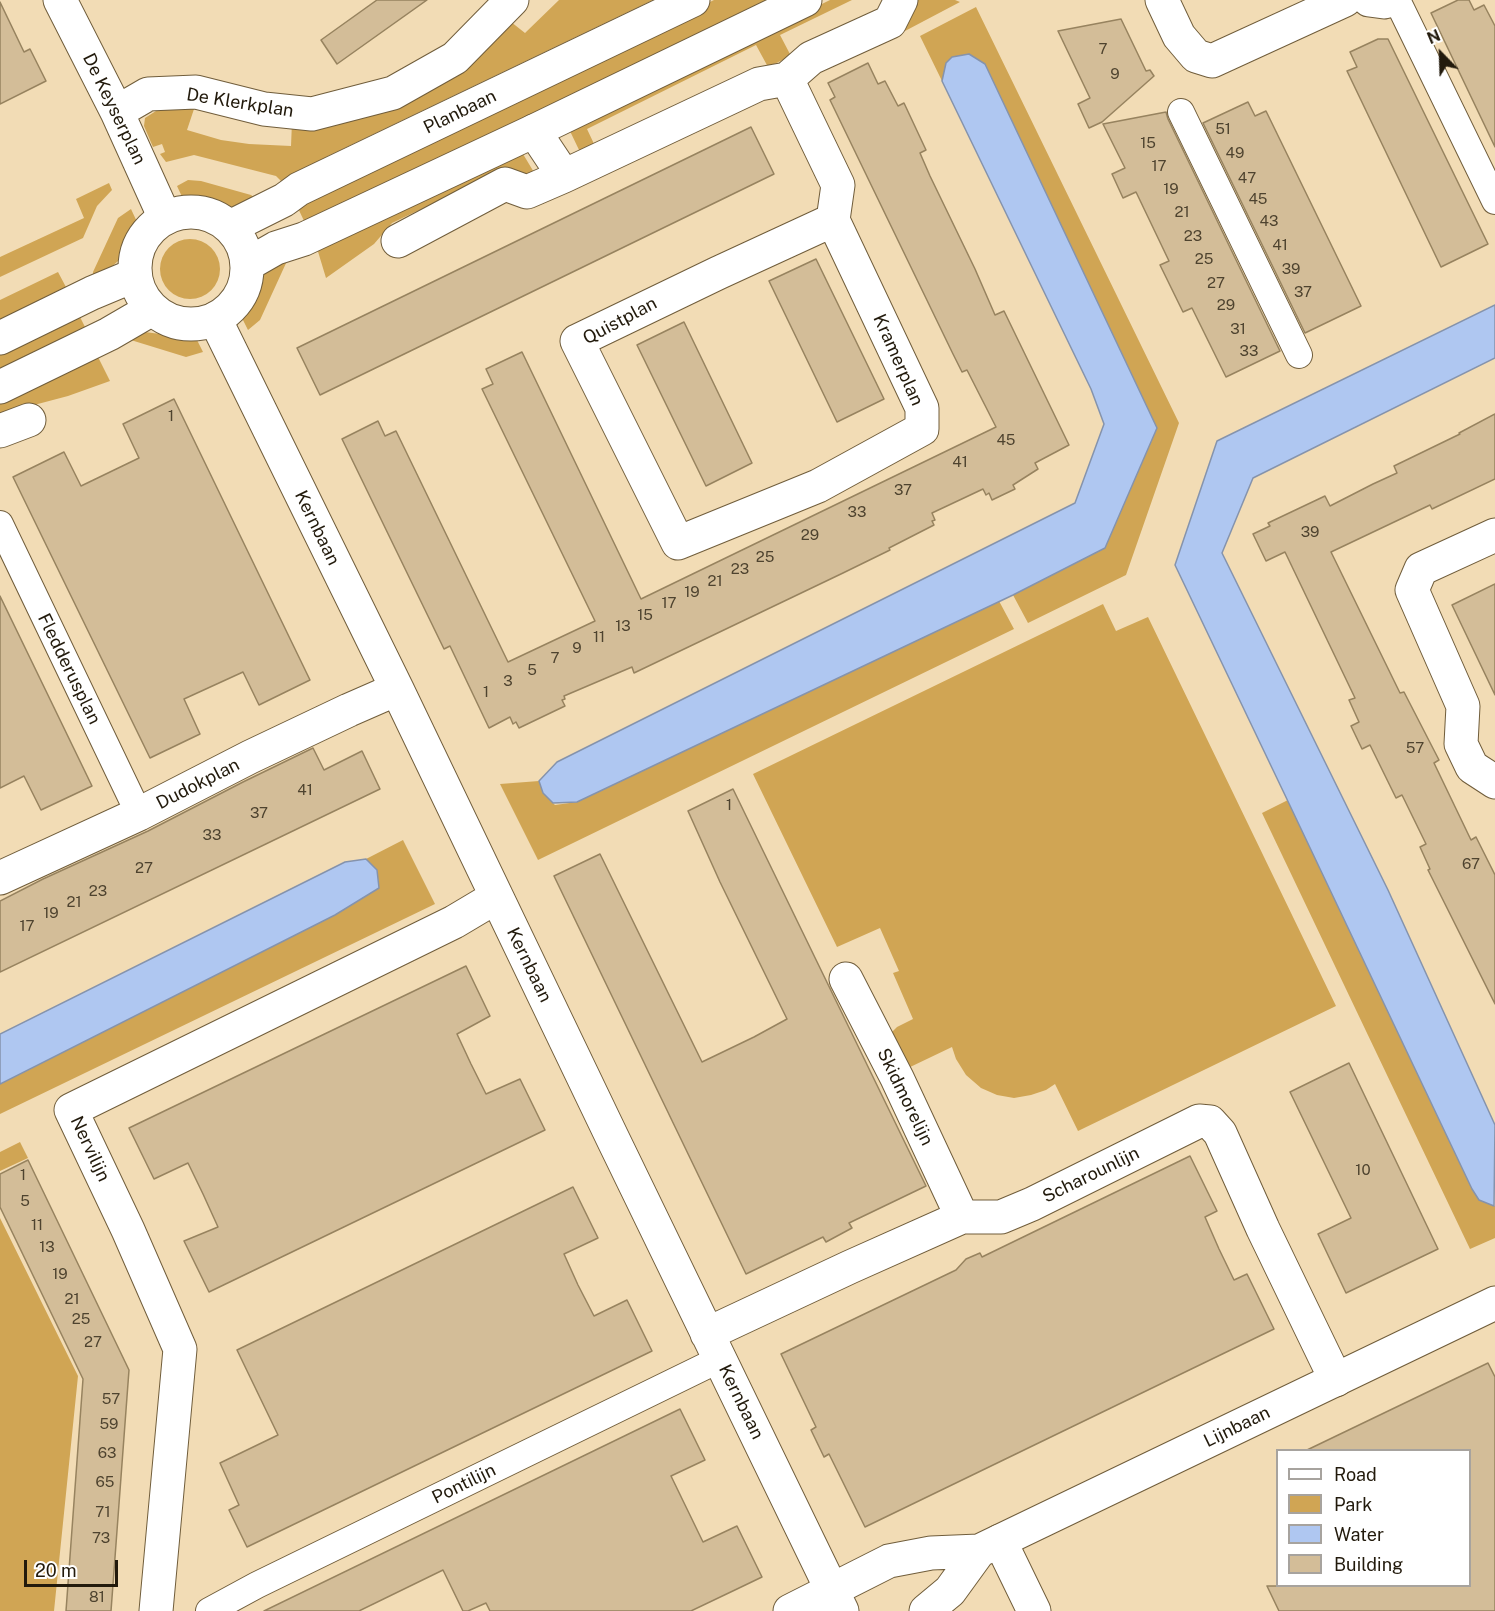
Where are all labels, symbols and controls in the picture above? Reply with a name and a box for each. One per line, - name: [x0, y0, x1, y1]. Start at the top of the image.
- north arrow: [1411, 24, 1471, 84]
- text: N: [1424, 26, 1443, 48]
- house number: 7: [1098, 40, 1108, 58]
- street label: De Keyserplan: [78, 50, 150, 168]
- house number: 9: [1110, 65, 1120, 83]
- street label: De Klerkplan: [185, 84, 295, 122]
- street label: Planbaan: [420, 85, 500, 139]
- house number: 51: [1215, 120, 1231, 138]
- house number: 15: [1140, 134, 1156, 152]
- house number: 49: [1226, 144, 1244, 162]
- house number: 17: [1151, 157, 1167, 175]
- house number: 47: [1238, 169, 1256, 187]
- house number: 19: [1163, 180, 1179, 198]
- house number: 45: [1249, 190, 1267, 208]
- house number: 21: [1174, 203, 1190, 221]
- house number: 43: [1260, 212, 1278, 230]
- house number: 23: [1184, 227, 1202, 245]
- house number: 41: [1272, 236, 1288, 254]
- house number: 25: [1195, 250, 1213, 268]
- house number: 39: [1282, 260, 1300, 278]
- house number: 27: [1207, 274, 1225, 292]
- house number: 37: [1294, 283, 1312, 301]
- street label: Quistplan: [579, 292, 661, 350]
- house number: 29: [1217, 296, 1235, 314]
- street label: Kramerplan: [868, 311, 928, 409]
- house number: 31: [1230, 320, 1246, 338]
- house number: 33: [1240, 342, 1258, 360]
- house number: 1: [168, 407, 174, 425]
- house number: 45: [997, 431, 1015, 449]
- house number: 41: [952, 453, 968, 471]
- house number: 37: [894, 481, 912, 499]
- street label: Kernbaan: [290, 487, 344, 569]
- house number: 33: [848, 503, 866, 521]
- house number: 39: [1301, 523, 1319, 541]
- house number: 29: [801, 526, 819, 544]
- house number: 25: [756, 548, 774, 566]
- house number: 23: [731, 560, 749, 578]
- house number: 21: [707, 572, 723, 590]
- house number: 19: [684, 583, 700, 601]
- house number: 17: [661, 594, 677, 612]
- house number: 15: [637, 606, 653, 624]
- street label: Fledderusplan: [33, 610, 105, 728]
- house number: 13: [615, 617, 631, 635]
- house number: 11: [593, 628, 605, 646]
- house number: 9: [572, 639, 582, 657]
- house number: 7: [550, 649, 560, 667]
- house number: 5: [527, 661, 537, 679]
- house number: 3: [503, 672, 513, 690]
- house number: 1: [483, 683, 489, 701]
- house number: 57: [1406, 739, 1424, 757]
- street label: Dudokplan: [153, 754, 243, 814]
- house number: 41: [297, 781, 313, 799]
- house number: 1: [726, 796, 732, 814]
- house number: 37: [250, 804, 268, 822]
- house number: 33: [203, 826, 221, 844]
- house number: 67: [1462, 855, 1480, 873]
- house number: 27: [135, 859, 153, 877]
- house number: 23: [89, 882, 107, 900]
- house number: 21: [66, 893, 82, 911]
- house number: 19: [43, 904, 59, 922]
- house number: 17: [19, 917, 35, 935]
- street label: Kernbaan: [502, 924, 556, 1006]
- street label: Skidmorelijn: [872, 1045, 938, 1149]
- street label: Nervilijn: [65, 1113, 115, 1185]
- street label: Scharounlijn: [1039, 1142, 1143, 1208]
- house number: 10: [1355, 1161, 1371, 1179]
- house number: 1: [20, 1166, 26, 1184]
- house number: 5: [20, 1192, 30, 1210]
- house number: 11: [31, 1216, 43, 1234]
- house number: 13: [39, 1238, 55, 1256]
- house number: 19: [52, 1265, 68, 1283]
- house number: 21: [64, 1290, 80, 1308]
- house number: 25: [72, 1310, 90, 1328]
- house number: 27: [84, 1333, 102, 1351]
- street label: Kernbaan: [714, 1361, 768, 1443]
- house number: 57: [102, 1390, 120, 1408]
- street label: Lijnbaan: [1200, 1402, 1274, 1452]
- house number: 59: [100, 1415, 118, 1433]
- house number: 63: [98, 1444, 116, 1462]
- legend: [1276, 1449, 1471, 1587]
- street label: Pontilijn: [429, 1459, 499, 1509]
- text: Road: [1334, 1464, 1377, 1485]
- house number: 65: [96, 1473, 114, 1491]
- text: Park: [1334, 1494, 1372, 1515]
- house number: 71: [95, 1503, 111, 1521]
- text: Water: [1334, 1524, 1384, 1545]
- house number: 73: [92, 1529, 110, 1547]
- scale bar: [27, 1548, 122, 1586]
- text: Building: [1334, 1554, 1403, 1575]
- text: 20 m: [35, 1560, 77, 1581]
- house number: 81: [89, 1588, 105, 1606]

